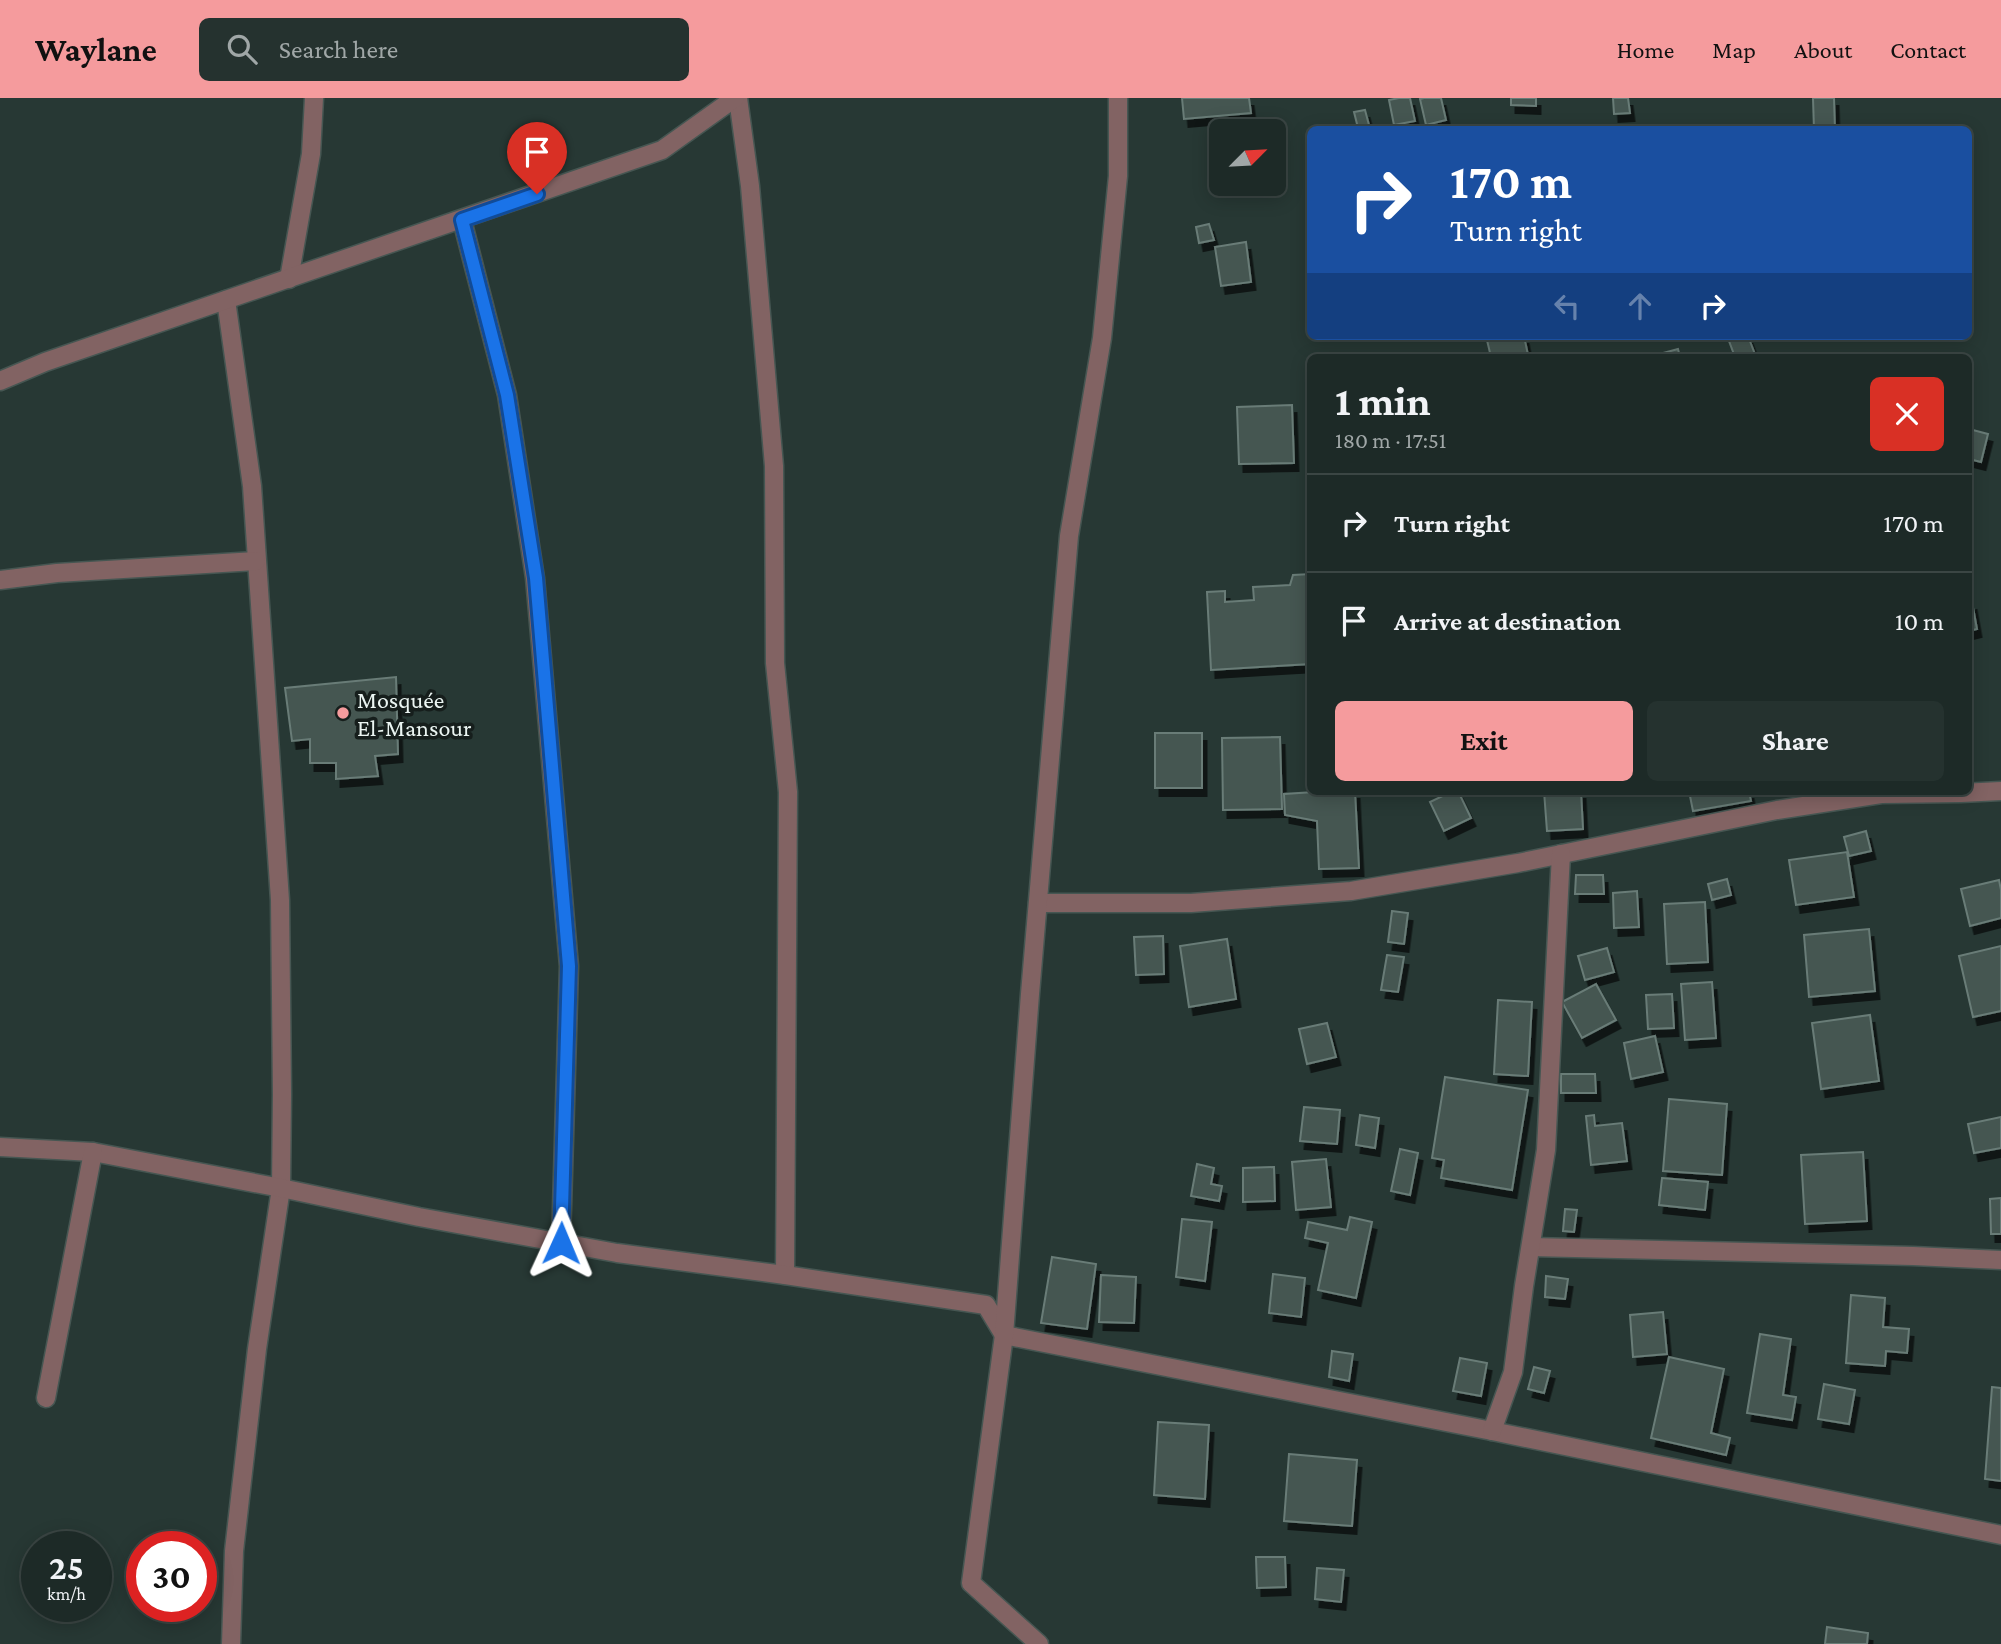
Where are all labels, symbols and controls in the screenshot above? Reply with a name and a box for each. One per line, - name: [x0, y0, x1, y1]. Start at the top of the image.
- search box: [199, 18, 689, 81]
- icon: search: [223, 30, 261, 68]
- text: Waylane: [35, 31, 157, 68]
- text: Search here: [279, 35, 398, 64]
- text: Home: [1617, 36, 1674, 63]
- text: Map: [1712, 36, 1756, 63]
- text: About: [1794, 36, 1852, 63]
- text: Contact: [1890, 36, 1966, 63]
- north arrow: [1209, 119, 1286, 196]
- map controls: [1209, 119, 1286, 196]
- pin: [507, 122, 567, 194]
- icon: arrive: [518, 133, 556, 171]
- icon: right: [1335, 154, 1426, 245]
- text: 170 m: [1450, 154, 1572, 209]
- text: Turn right: [1450, 212, 1582, 248]
- icon: left: [1548, 287, 1586, 325]
- icon: ahead: [1621, 287, 1659, 325]
- icon: right: [1694, 287, 1732, 325]
- text: 1 min: [1335, 377, 1431, 424]
- button: close: [1870, 377, 1944, 451]
- text: 180 m · 17:51: [1335, 427, 1447, 453]
- icon: right: [1335, 504, 1373, 542]
- text: Turn right: [1394, 509, 1510, 538]
- text: 170 m: [1883, 509, 1944, 538]
- icon: arrive: [1335, 602, 1373, 640]
- text: Arrive at destination: [1394, 607, 1621, 636]
- text: 10 m: [1895, 607, 1944, 636]
- place label: Mosquée El-Mansour: [357, 686, 472, 741]
- button: Exit: [1335, 701, 1633, 781]
- button: Share: [1647, 701, 1944, 781]
- marker: Mosquée El-Mansour: [335, 705, 351, 721]
- position arrow: [524, 1206, 598, 1280]
- speed limit sign: 30: [126, 1531, 217, 1622]
- text: 25: [49, 1548, 84, 1587]
- text: km/h: [47, 1584, 86, 1604]

